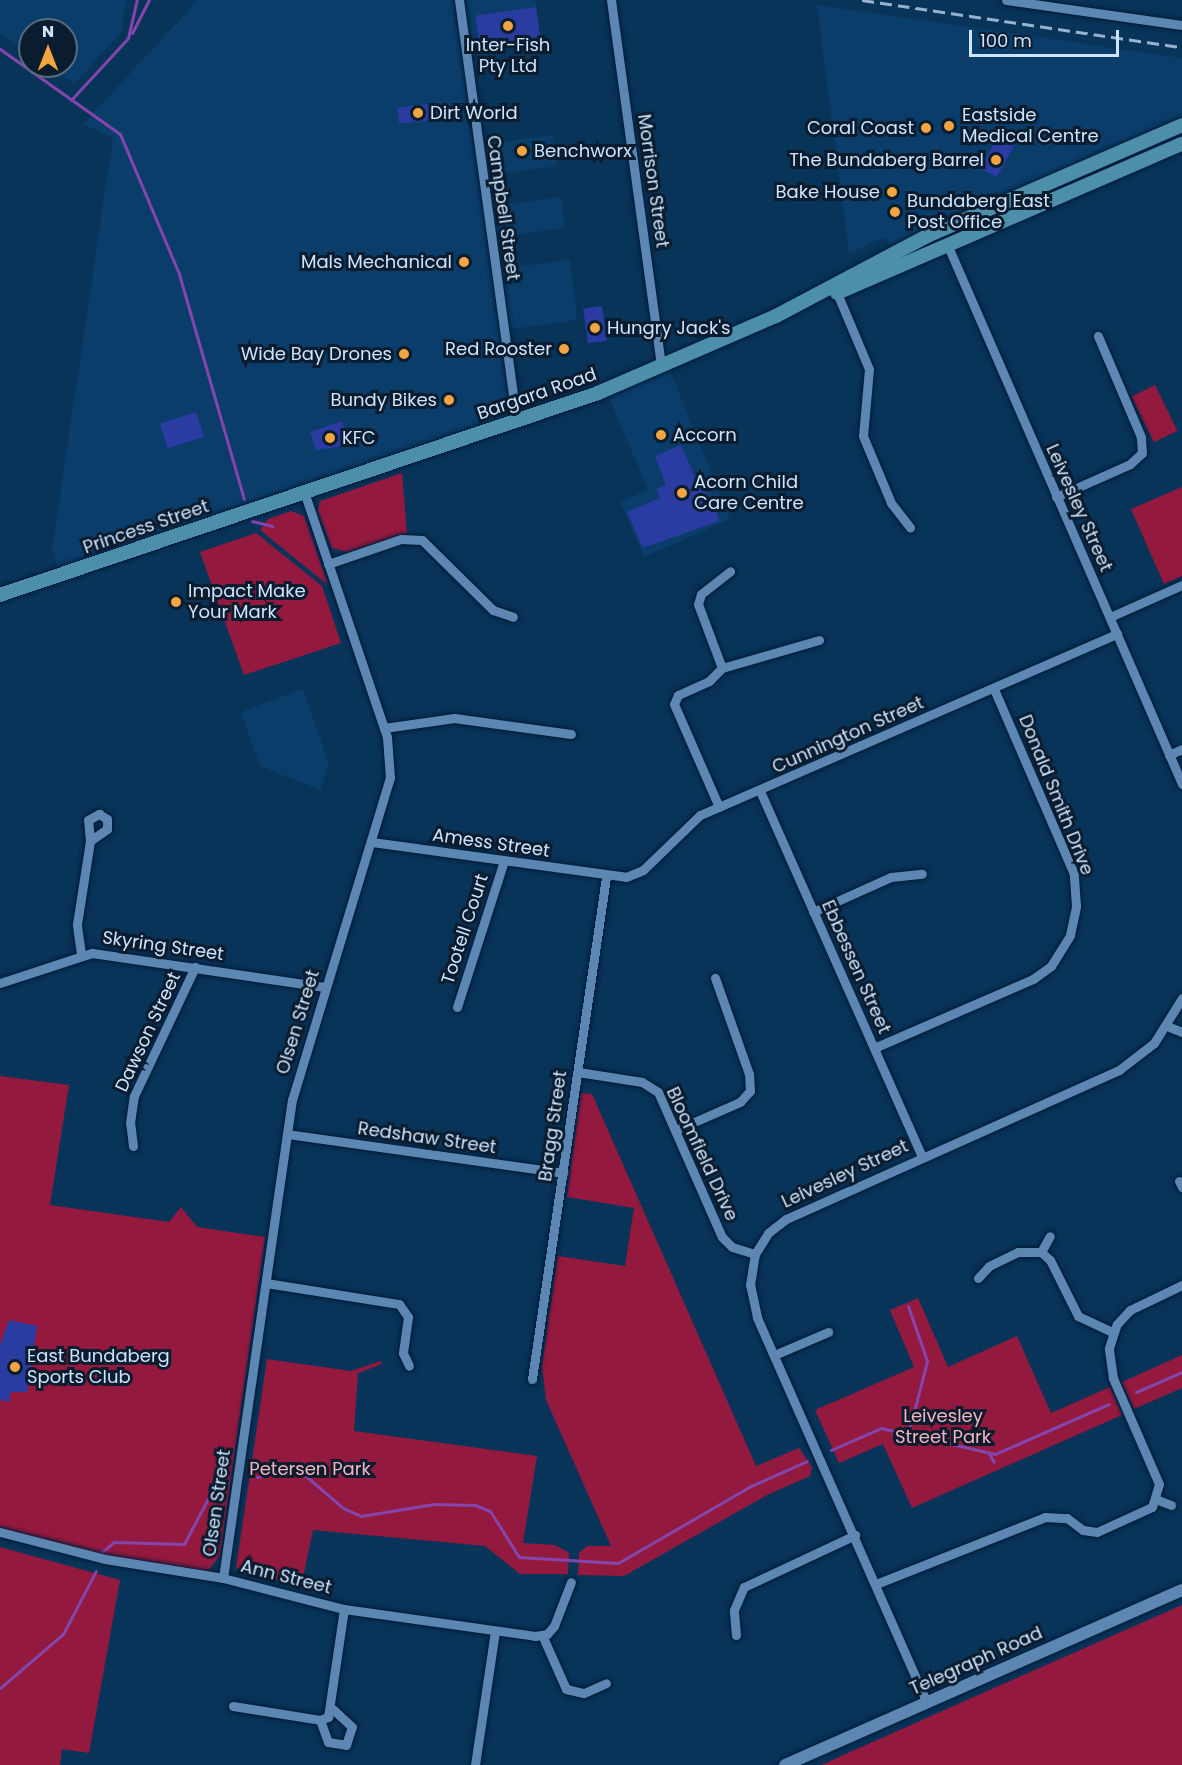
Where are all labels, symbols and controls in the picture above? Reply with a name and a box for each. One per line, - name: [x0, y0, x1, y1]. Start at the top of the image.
- north arrow: [18, 18, 78, 78]
- scale bar: [972, 18, 1122, 56]
- marker: Inter-Fish Pty Ltd: [501, 19, 515, 33]
- text: N: [42, 20, 54, 43]
- text: 100 m: [980, 28, 1032, 53]
- place label: Inter-Fish Pty Ltd: [466, 35, 550, 78]
- place label: Dirt World: [430, 102, 518, 124]
- place label: Eastside Medical Centre: [962, 105, 1099, 148]
- marker: Dirt World: [411, 106, 425, 120]
- street label: Morrison Street: [633, 113, 673, 249]
- place label: Coral Coast: [807, 117, 914, 139]
- marker: Eastside Medical Centre: [940, 117, 958, 135]
- marker: Coral Coast: [919, 121, 933, 135]
- street label: Campbell Street: [482, 134, 524, 282]
- place label: Benchworx: [534, 140, 632, 162]
- marker: Benchworx: [515, 144, 529, 158]
- place label: The Bundaberg Barrel: [789, 149, 984, 171]
- marker: The Bundaberg Barrel: [989, 153, 1003, 167]
- place label: Bake House: [776, 181, 880, 203]
- marker: Bake House: [885, 185, 899, 199]
- place label: Bundaberg East Post Office: [907, 191, 1050, 234]
- marker: Bundaberg East Post Office: [888, 205, 902, 219]
- place label: Mals Mechanical: [301, 251, 452, 273]
- marker: Mals Mechanical: [457, 255, 471, 269]
- place label: Hungry Jack's: [607, 317, 730, 339]
- marker: Hungry Jack's: [588, 321, 602, 335]
- place label: Red Rooster: [445, 338, 552, 360]
- marker: Red Rooster: [557, 342, 571, 356]
- place label: Wide Bay Drones: [241, 343, 392, 365]
- marker: Wide Bay Drones: [397, 347, 411, 361]
- street label: Bargara Road: [475, 363, 599, 425]
- place label: Bundy Bikes: [331, 389, 437, 411]
- marker: Bundy Bikes: [442, 393, 456, 407]
- place label: Accorn: [673, 424, 737, 446]
- place label: KFC: [342, 427, 376, 449]
- marker: Accorn: [654, 428, 668, 442]
- marker: KFC: [323, 431, 337, 445]
- street label: Leivesley Street: [1041, 441, 1117, 575]
- place label: Acorn Child Care Centre: [694, 472, 804, 514]
- marker: Acorn Child Care Centre: [675, 486, 689, 500]
- street label: Princess Street: [80, 495, 212, 559]
- place label: Impact Make Your Mark: [188, 581, 306, 624]
- marker: Impact Make Your Mark: [169, 595, 183, 609]
- street label: Cunnington Street: [769, 692, 927, 778]
- street label: Donald Smith Drive: [1014, 712, 1098, 878]
- street label: Amess Street: [431, 824, 551, 862]
- street label: Tootell Court: [437, 871, 493, 987]
- street label: Ebbessen Street: [817, 897, 895, 1037]
- street label: Skyring Street: [101, 927, 225, 965]
- street label: Olsen Street: [272, 967, 324, 1077]
- street label: Dawson Street: [111, 969, 185, 1095]
- street label: Bragg Street: [535, 1069, 571, 1183]
- street label: Bloomfield Drive: [662, 1084, 742, 1224]
- street label: Redshaw Street: [356, 1118, 498, 1158]
- street label: Leivesley Street: [778, 1135, 912, 1213]
- place label: East Bundaberg Sports Club: [27, 1346, 170, 1388]
- marker: East Bundaberg Sports Club: [8, 1360, 22, 1374]
- park label: Leivesley Street Park: [895, 1406, 991, 1448]
- street label: Olsen Street: [199, 1448, 235, 1558]
- park label: Petersen Park: [249, 1458, 371, 1480]
- street label: Ann Street: [238, 1555, 334, 1599]
- street label: Telegraph Road: [906, 1622, 1046, 1700]

